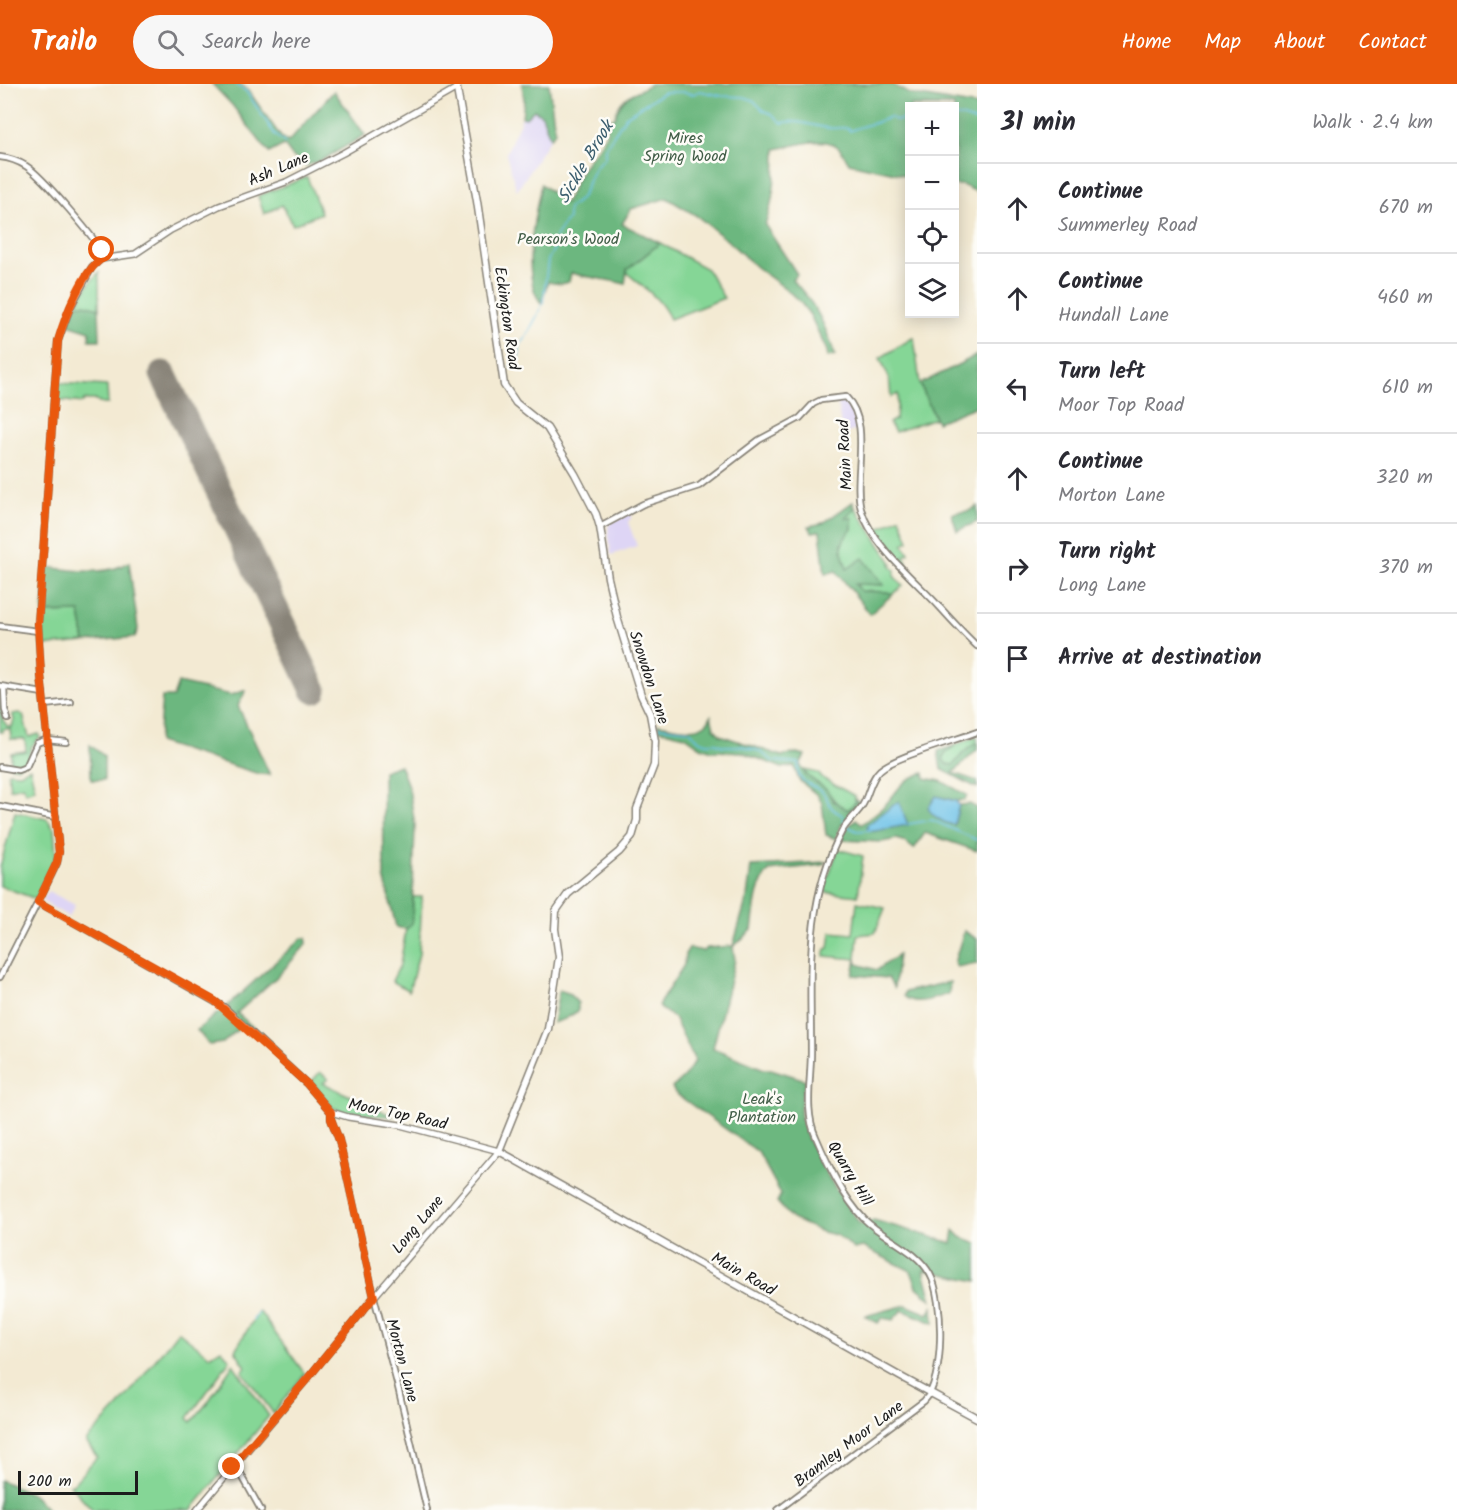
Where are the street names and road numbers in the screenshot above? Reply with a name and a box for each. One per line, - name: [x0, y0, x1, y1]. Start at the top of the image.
- street label: Ash Lane: [244, 145, 313, 193]
- street label: Eckington Road: [487, 265, 526, 373]
- street label: Main Road: [831, 418, 860, 491]
- street label: Snowdon Lane: [622, 627, 675, 728]
- street label: Moor Top Road: [346, 1092, 451, 1137]
- street label: Quarry Hill: [820, 1136, 879, 1211]
- street label: Long Lane: [386, 1190, 450, 1260]
- street label: Main Road: [706, 1246, 781, 1303]
- street label: Morton Lane: [378, 1316, 425, 1405]
- street label: Bramley Moor Lane: [789, 1395, 909, 1494]

